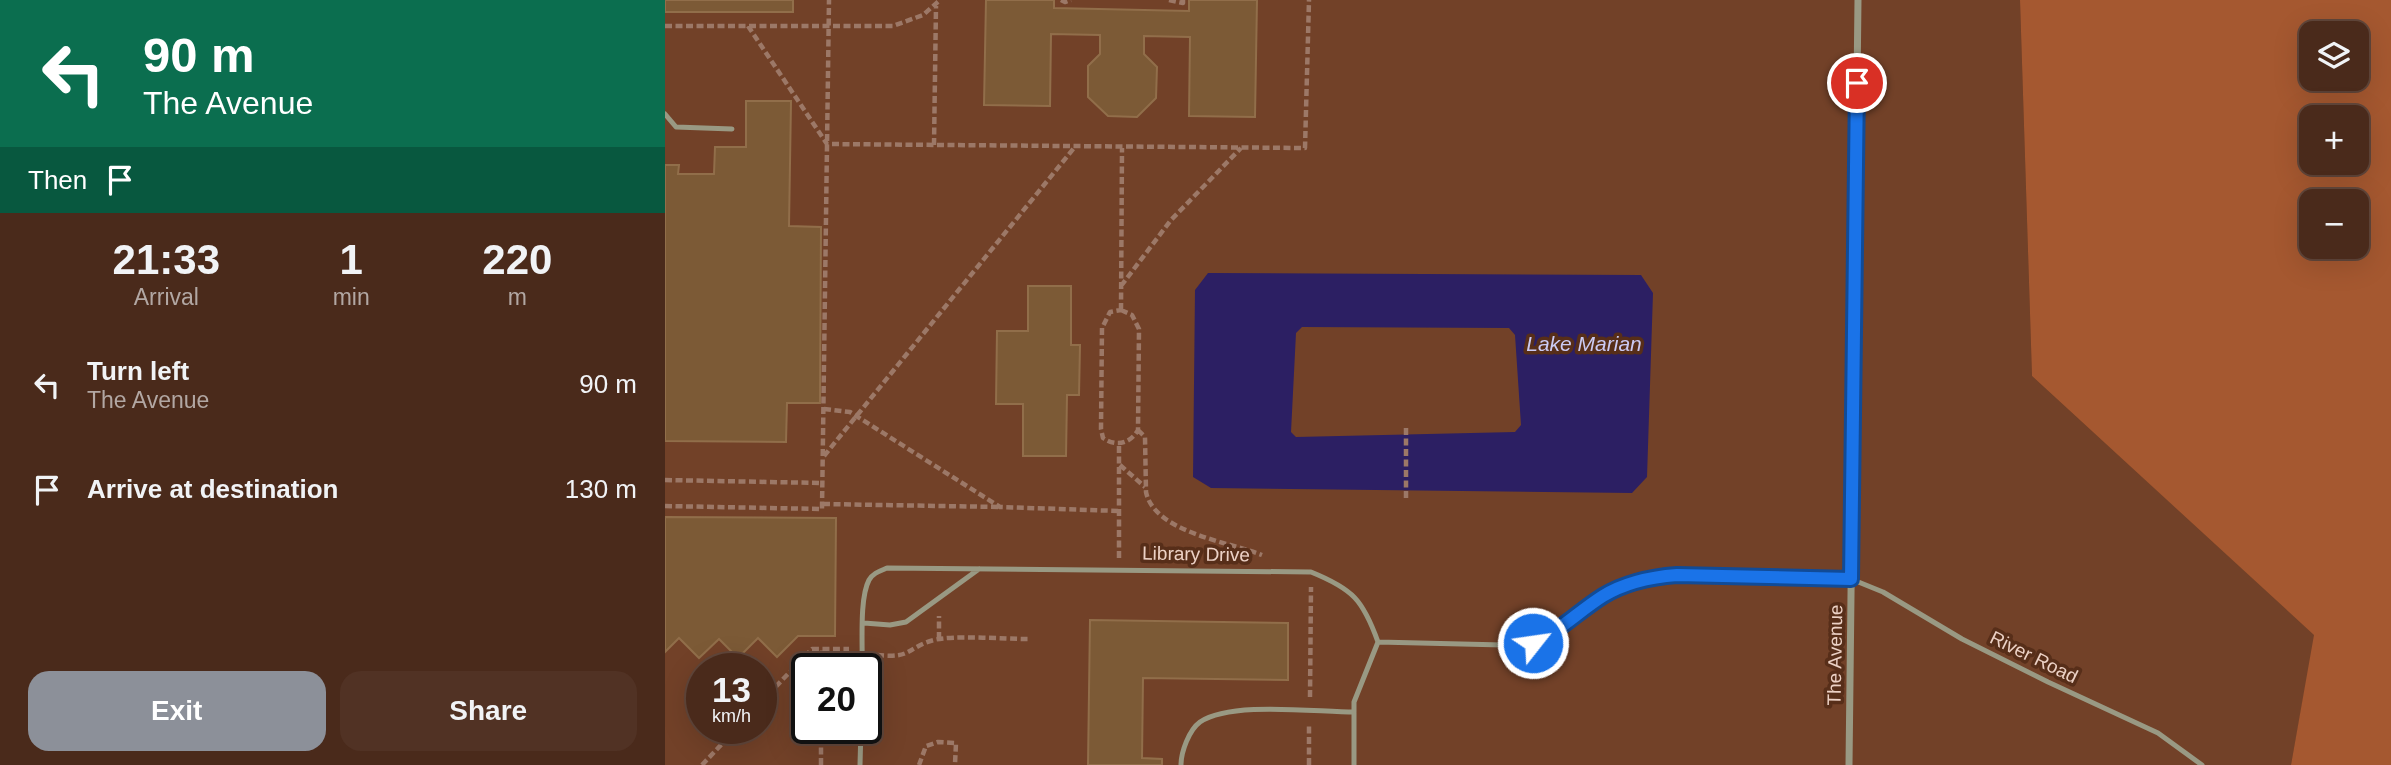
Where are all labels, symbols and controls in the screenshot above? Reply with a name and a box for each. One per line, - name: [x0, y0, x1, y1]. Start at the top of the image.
- map controls: [2299, 21, 2369, 259]
- button: layers: [2299, 21, 2369, 91]
- icon: left: [28, 28, 119, 119]
- text: 90 m: [143, 28, 255, 82]
- pin: [1827, 53, 1887, 113]
- icon: arrive: [1838, 64, 1876, 102]
- text: The Avenue: [143, 85, 313, 121]
- button: +: [2299, 105, 2369, 175]
- icon: arrive: [101, 161, 139, 199]
- text: Then: [28, 165, 87, 195]
- button: −: [2299, 189, 2369, 259]
- text: 21:33: [113, 236, 220, 283]
- text: 1: [339, 236, 363, 283]
- text: 220: [482, 236, 552, 283]
- text: Arrival: [134, 284, 199, 310]
- text: min: [333, 284, 370, 310]
- text: m: [508, 284, 527, 310]
- water label: Lake Marian: [1526, 332, 1642, 355]
- text: Turn left: [87, 356, 189, 386]
- icon: left: [28, 366, 66, 404]
- text: 90 m: [579, 369, 637, 399]
- text: The Avenue: [87, 387, 209, 413]
- icon: arrive: [28, 471, 66, 509]
- text: Arrive at destination: [87, 474, 338, 504]
- text: 130 m: [565, 474, 637, 504]
- street label: Library Drive: [1142, 543, 1250, 565]
- street label: The Avenue: [1824, 604, 1846, 706]
- position arrow: [1496, 606, 1570, 680]
- street label: River Road: [1987, 627, 2081, 687]
- speed limit sign: 20: [791, 653, 882, 744]
- text: 13: [712, 670, 751, 709]
- button: Exit: [28, 671, 326, 751]
- button: Share: [340, 671, 637, 751]
- text: km/h: [712, 706, 751, 726]

